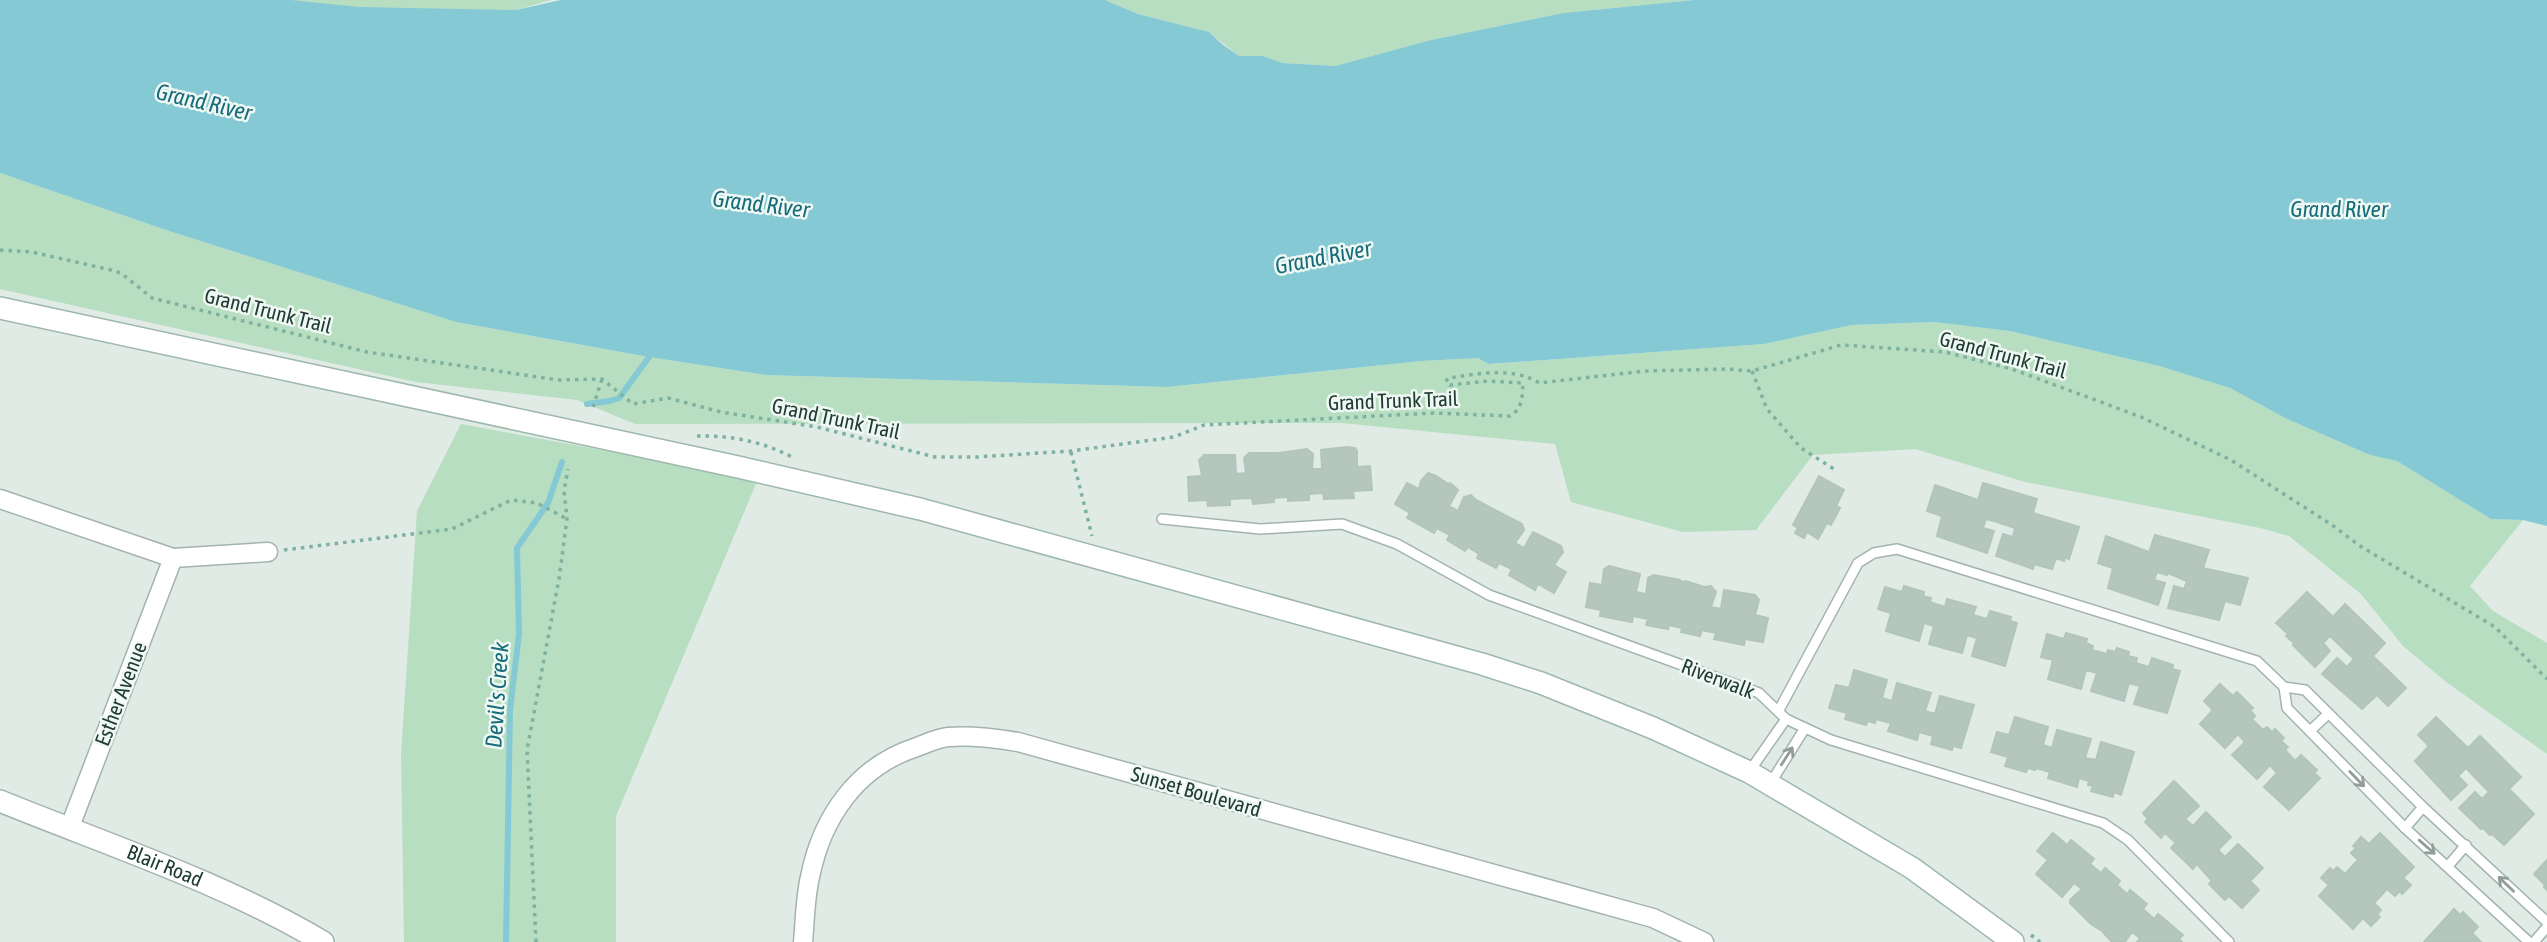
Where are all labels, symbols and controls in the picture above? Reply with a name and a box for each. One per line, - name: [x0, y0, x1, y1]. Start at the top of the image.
- water label: Grand River: [154, 78, 256, 126]
- water label: Grand River: [711, 185, 812, 223]
- water label: Grand River: [2290, 196, 2389, 222]
- water label: Grand River: [1273, 235, 1375, 279]
- street label: Grand Trunk Trail: [202, 283, 335, 338]
- street label: Grand Trunk Trail: [1937, 326, 2070, 383]
- street label: Grand Trunk Trail: [1327, 386, 1459, 414]
- street label: Grand Trunk Trail: [770, 393, 903, 443]
- street label: Esther Avenue: [89, 638, 151, 749]
- water label: Devil's Creek: [480, 640, 514, 749]
- street label: Riverwalk: [1678, 653, 1758, 703]
- one-way arrow: [1780, 746, 1794, 766]
- street label: Sunset Boulevard: [1129, 761, 1264, 821]
- one-way arrow: [2349, 770, 2366, 787]
- one-way arrow: [2417, 838, 2435, 854]
- street label: Blair Road: [124, 839, 206, 891]
- one-way arrow: [2498, 875, 2515, 892]

